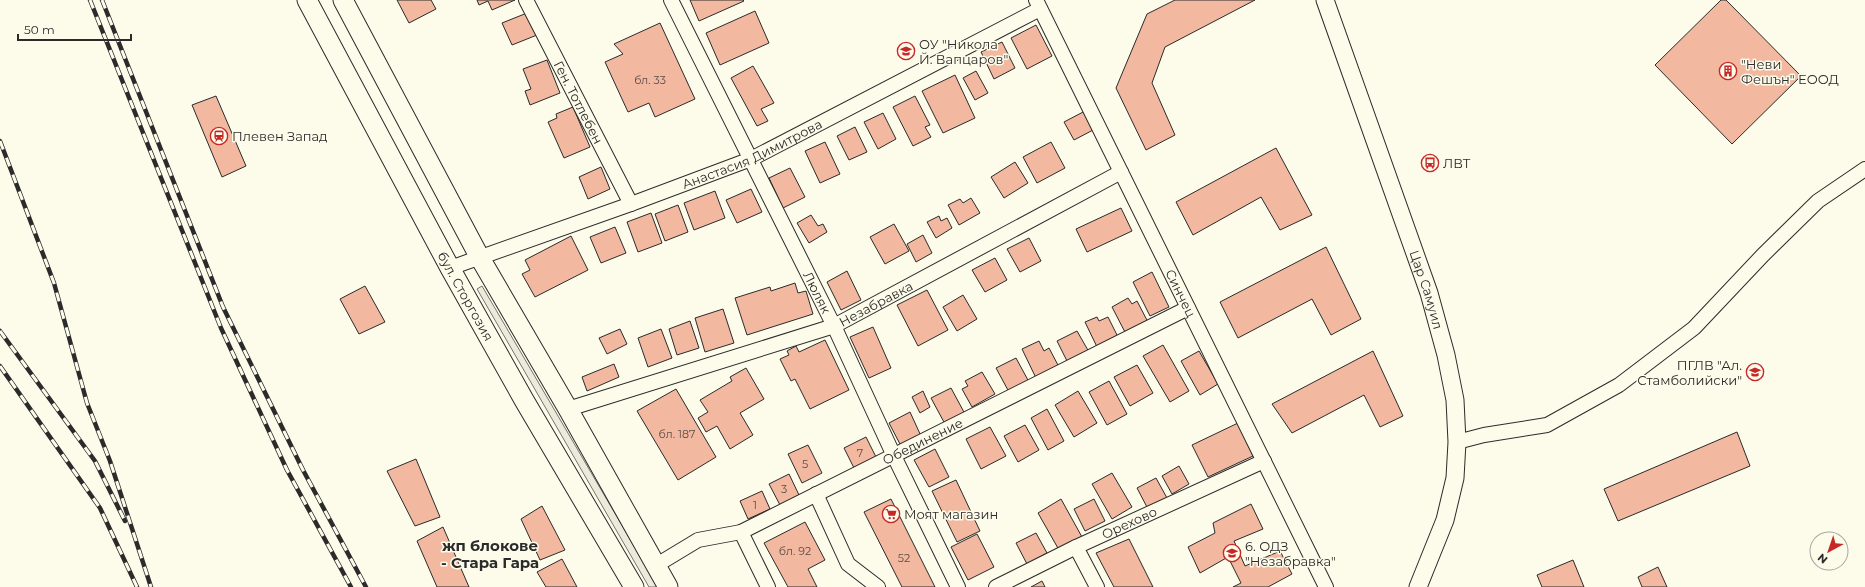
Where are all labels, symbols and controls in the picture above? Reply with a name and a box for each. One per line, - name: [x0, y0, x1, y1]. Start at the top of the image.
- scale bar: [18, 16, 131, 42]
- text: 50 m: [24, 22, 55, 37]
- place label: ОУ "Никола Й. Вапцаров": [919, 36, 1008, 67]
- school or university icon: ОУ "Никола Й. Вапцаров": [896, 41, 916, 61]
- place label: "Неви Фешън" ЕООД: [1741, 56, 1839, 87]
- street label: Ген. Тотлебен: [551, 58, 607, 146]
- building icon: "Неви Фешън" ЕООД: [1718, 61, 1738, 81]
- house number: бл. 33: [634, 73, 666, 87]
- street label: Анастасия Димитрова: [680, 116, 825, 192]
- station icon: Плевен Запад: [209, 126, 229, 146]
- place label: Плевен Запад: [232, 128, 328, 144]
- bus stop icon: ЛВТ: [1420, 153, 1440, 173]
- place label: ЛВТ: [1443, 155, 1471, 171]
- street label: Цар Самуил: [1406, 248, 1447, 331]
- street label: бул. Сторгозия: [435, 249, 497, 344]
- street label: Синчец: [1162, 266, 1200, 320]
- street label: Люляк: [800, 269, 835, 317]
- street label: Незабравка: [836, 277, 915, 330]
- place label: ПГЛВ "Ал. Стамболийски": [1637, 357, 1742, 388]
- school or university icon: ПГЛВ "Ал. Стамболийски": [1745, 362, 1765, 382]
- street label: Обединение: [880, 414, 965, 468]
- house number: бл. 187: [659, 427, 695, 441]
- house number: 7: [857, 446, 863, 460]
- house number: 5: [802, 457, 808, 471]
- house number: 3: [781, 482, 787, 496]
- house number: 1: [753, 498, 757, 512]
- street label: Орехово: [1099, 503, 1159, 542]
- supermarket icon: Моят магазин: [881, 504, 901, 524]
- place label: Моят магазин: [904, 506, 998, 522]
- north arrow: [1809, 531, 1849, 571]
- district label: жп блокове - Стара Гара: [441, 536, 539, 572]
- place label: 6. ОДЗ "Незабравка": [1245, 538, 1336, 569]
- school or university icon: 6. ОДЗ "Незабравка": [1222, 543, 1242, 563]
- house number: бл. 92: [779, 544, 811, 558]
- text: N: [1815, 550, 1830, 567]
- house number: 52: [898, 551, 910, 565]

